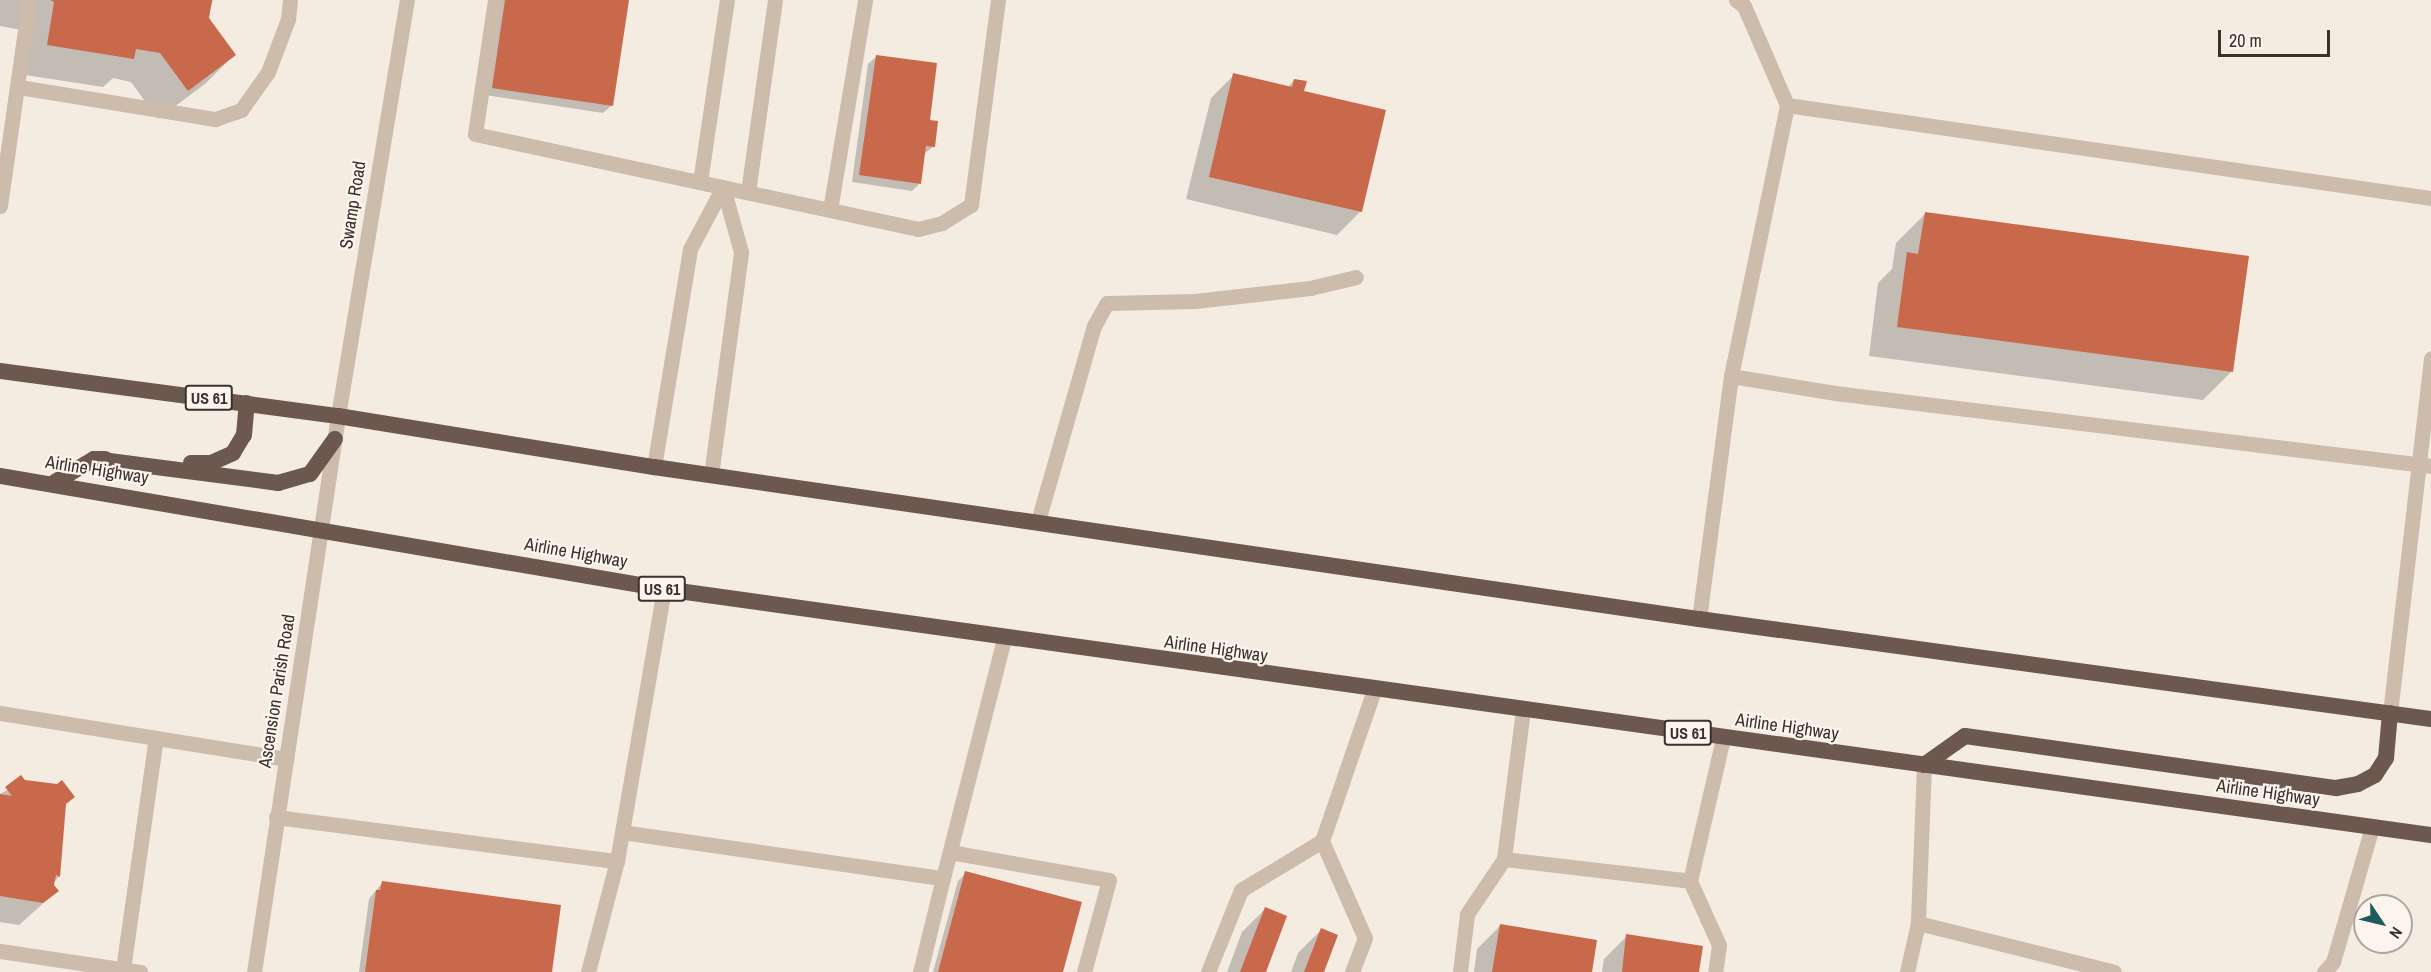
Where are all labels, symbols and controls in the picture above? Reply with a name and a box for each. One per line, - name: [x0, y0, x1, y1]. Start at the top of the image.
- scale bar: [2221, 18, 2334, 56]
- text: 20 m: [2229, 28, 2262, 53]
- street label: Swamp Road: [335, 160, 371, 250]
- road number: US 61: [184, 385, 234, 411]
- street label: Airline Highway: [44, 451, 150, 489]
- street label: Airline Highway: [523, 533, 629, 573]
- road number: US 61: [636, 576, 688, 602]
- street label: Ascension Parish Road: [254, 613, 300, 769]
- street label: Airline Highway: [1163, 631, 1269, 667]
- street label: Airline Highway: [1734, 709, 1840, 745]
- road number: US 61: [1662, 720, 1714, 746]
- street label: Airline Highway: [2215, 775, 2321, 811]
- north arrow: [2353, 894, 2413, 954]
- text: N: [2384, 923, 2408, 943]

